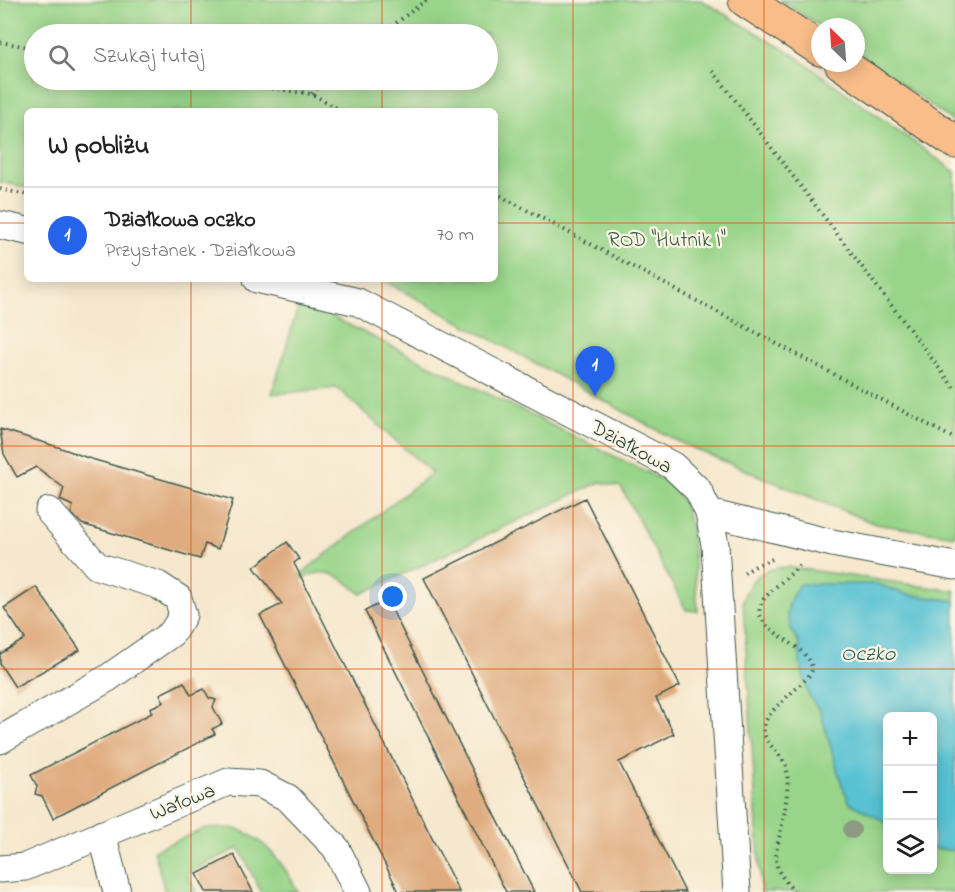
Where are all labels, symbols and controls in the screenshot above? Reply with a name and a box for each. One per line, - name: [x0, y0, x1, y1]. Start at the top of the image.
- north arrow: [811, 18, 865, 72]
- search box: [24, 24, 498, 90]
- icon: search: [45, 41, 78, 74]
- text: Szukaj tutaj: [93, 41, 204, 73]
- text: W pobliżu: [48, 128, 149, 166]
- text: Działkowa oczko: [105, 205, 256, 237]
- text: 1: [64, 221, 71, 250]
- text: 70 m: [437, 221, 474, 250]
- park label: ROD "Hutnik I": [608, 226, 726, 256]
- text: Przystanek · Działkowa: [105, 237, 296, 266]
- pin: 1: [576, 346, 614, 396]
- street label: Działkowa: [584, 412, 677, 483]
- your location: [378, 582, 407, 611]
- water label: Oczko: [841, 639, 897, 671]
- map controls: [883, 712, 937, 874]
- button: +: [883, 712, 937, 766]
- button: −: [883, 766, 937, 820]
- street label: Wałowa: [145, 776, 220, 830]
- button: layers: [883, 820, 937, 874]

